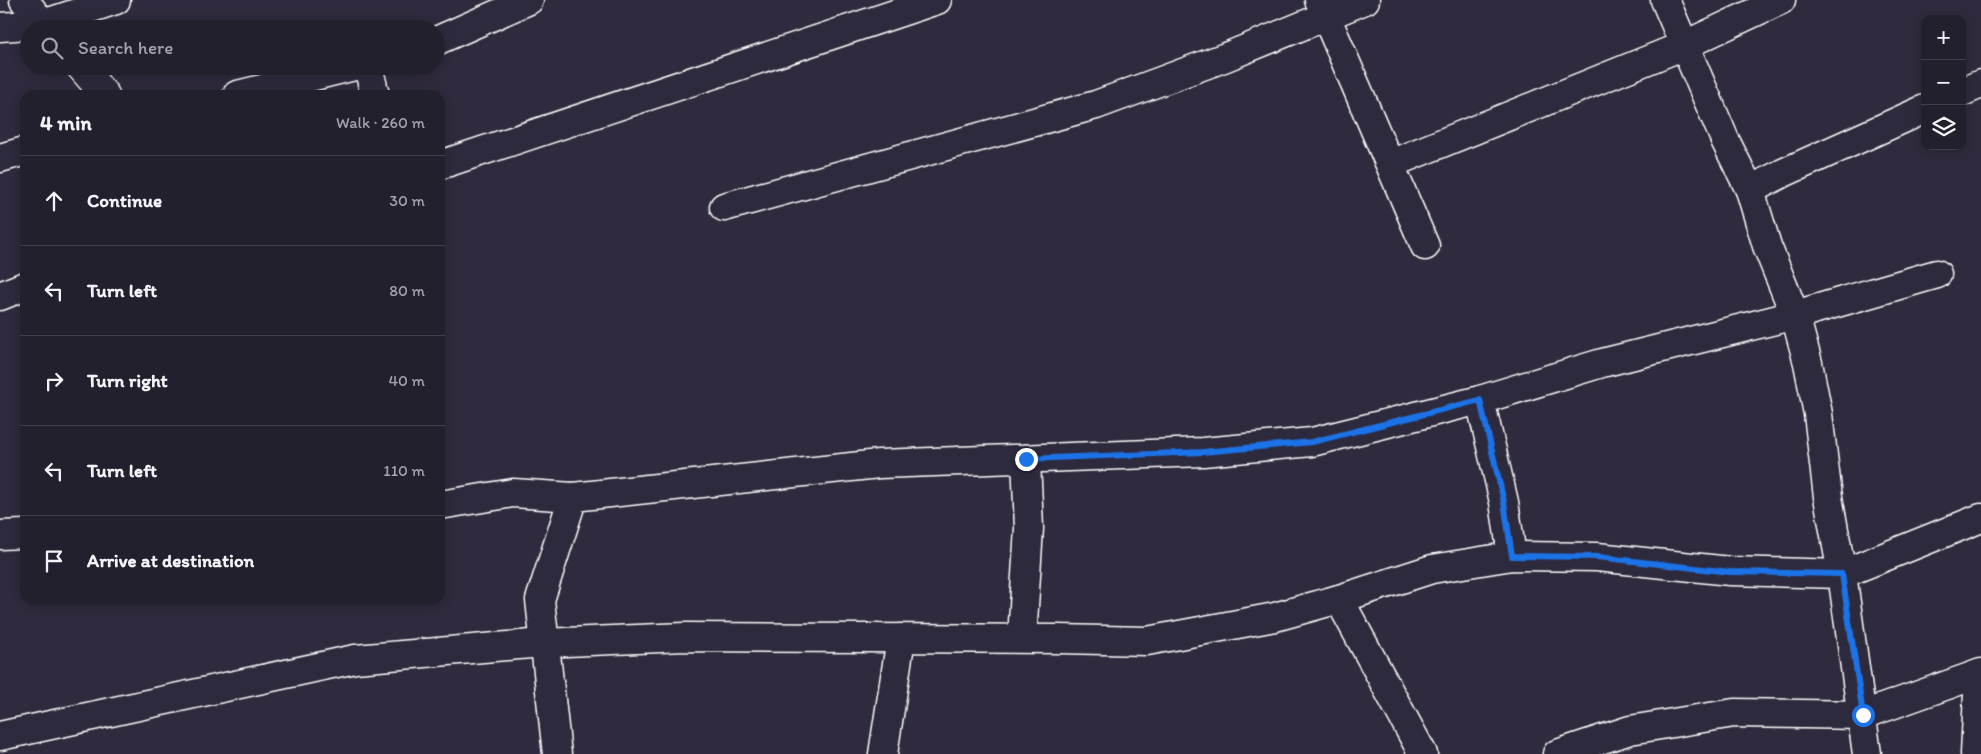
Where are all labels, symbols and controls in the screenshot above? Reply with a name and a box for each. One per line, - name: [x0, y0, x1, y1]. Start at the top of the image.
- map controls: [1921, 15, 1966, 150]
- button: +: [1921, 15, 1966, 60]
- search box: [20, 20, 445, 75]
- icon: search: [38, 34, 66, 62]
- text: Search here: [78, 36, 173, 59]
- button: −: [1921, 60, 1966, 105]
- button: layers: [1921, 105, 1966, 150]
- text: 4 min: [40, 110, 92, 135]
- text: Walk · 260 m: [336, 113, 425, 132]
- icon: ahead: [40, 187, 68, 215]
- text: Continue: [87, 189, 162, 212]
- text: 30 m: [389, 191, 425, 210]
- icon: left: [40, 277, 68, 305]
- text: Turn left: [87, 279, 157, 302]
- text: 80 m: [389, 281, 425, 300]
- icon: right: [40, 367, 68, 395]
- text: Turn right: [87, 369, 168, 392]
- text: 40 m: [388, 371, 425, 390]
- route end: [1015, 448, 1038, 471]
- icon: left: [40, 457, 68, 485]
- text: Turn left: [87, 459, 157, 482]
- text: 110 m: [383, 461, 425, 480]
- icon: arrive: [40, 547, 68, 575]
- text: Arrive at destination: [87, 549, 254, 572]
- route start: [1852, 704, 1875, 727]

